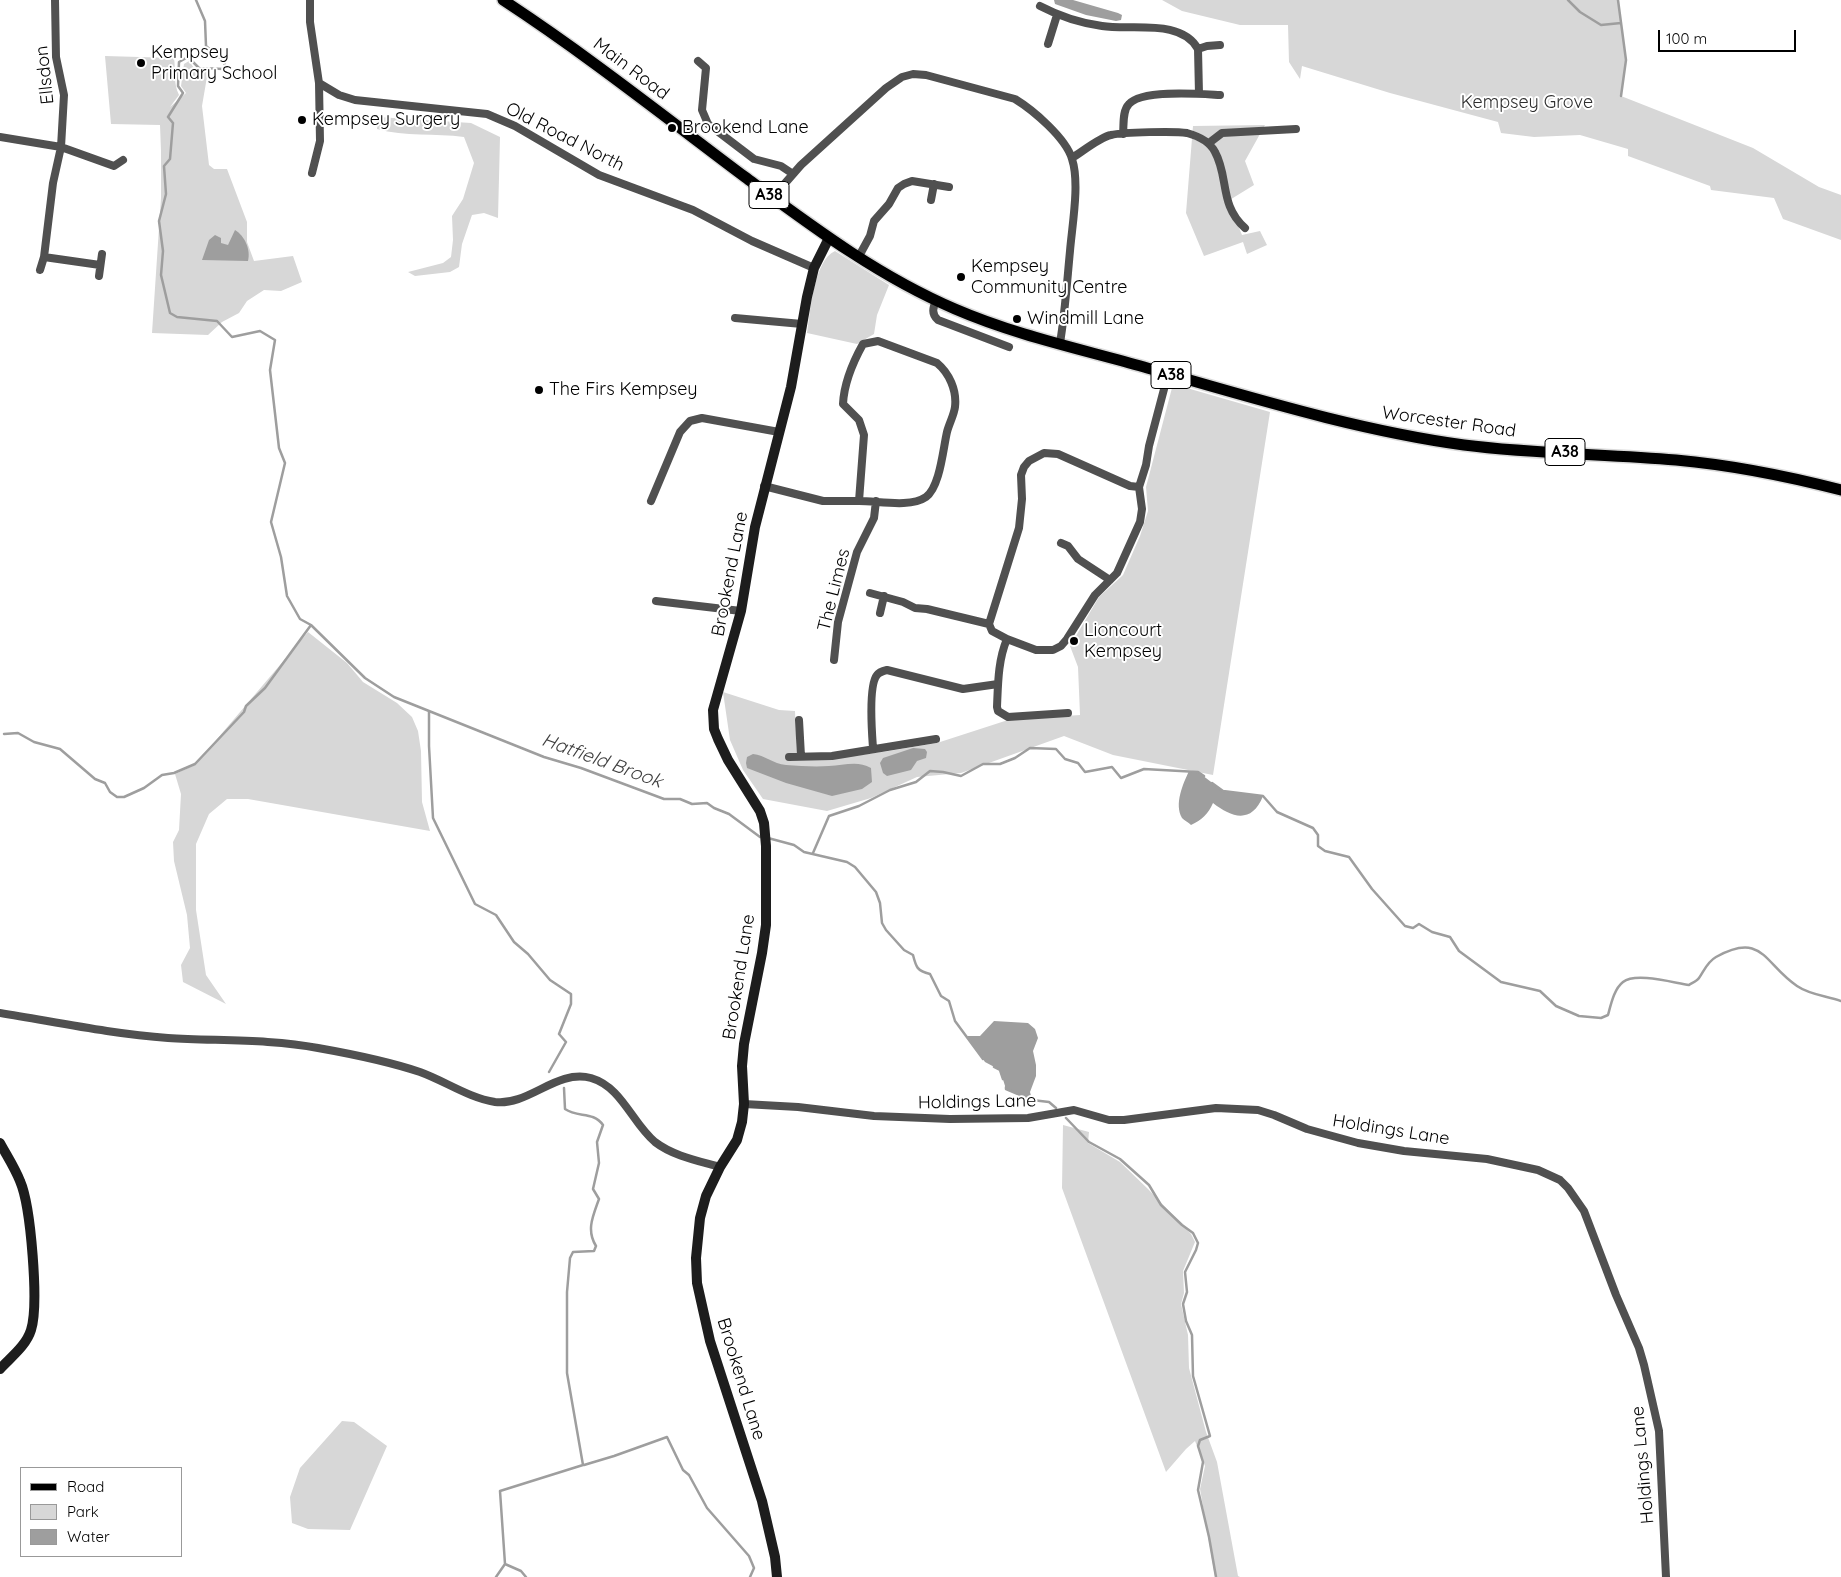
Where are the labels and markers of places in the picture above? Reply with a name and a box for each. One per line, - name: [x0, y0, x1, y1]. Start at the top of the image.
- place label: Kempsey Primary School: [151, 42, 277, 84]
- marker: Kempsey Primary School: [135, 57, 147, 69]
- place label: Kempsey Surgery: [312, 109, 460, 131]
- marker: Kempsey Surgery: [296, 114, 308, 126]
- place label: Brookend Lane: [682, 117, 809, 139]
- marker: Brookend Lane: [666, 122, 678, 134]
- place label: Kempsey Community Centre: [971, 256, 1127, 298]
- marker: Kempsey Community Centre: [955, 271, 967, 283]
- place label: Windmill Lane: [1027, 308, 1144, 330]
- marker: Windmill Lane: [1011, 313, 1023, 325]
- place label: The Firs Kempsey: [549, 379, 698, 401]
- marker: The Firs Kempsey: [533, 384, 545, 396]
- place label: Lioncourt Kempsey: [1084, 620, 1162, 662]
- marker: Lioncourt Kempsey: [1068, 635, 1080, 647]

